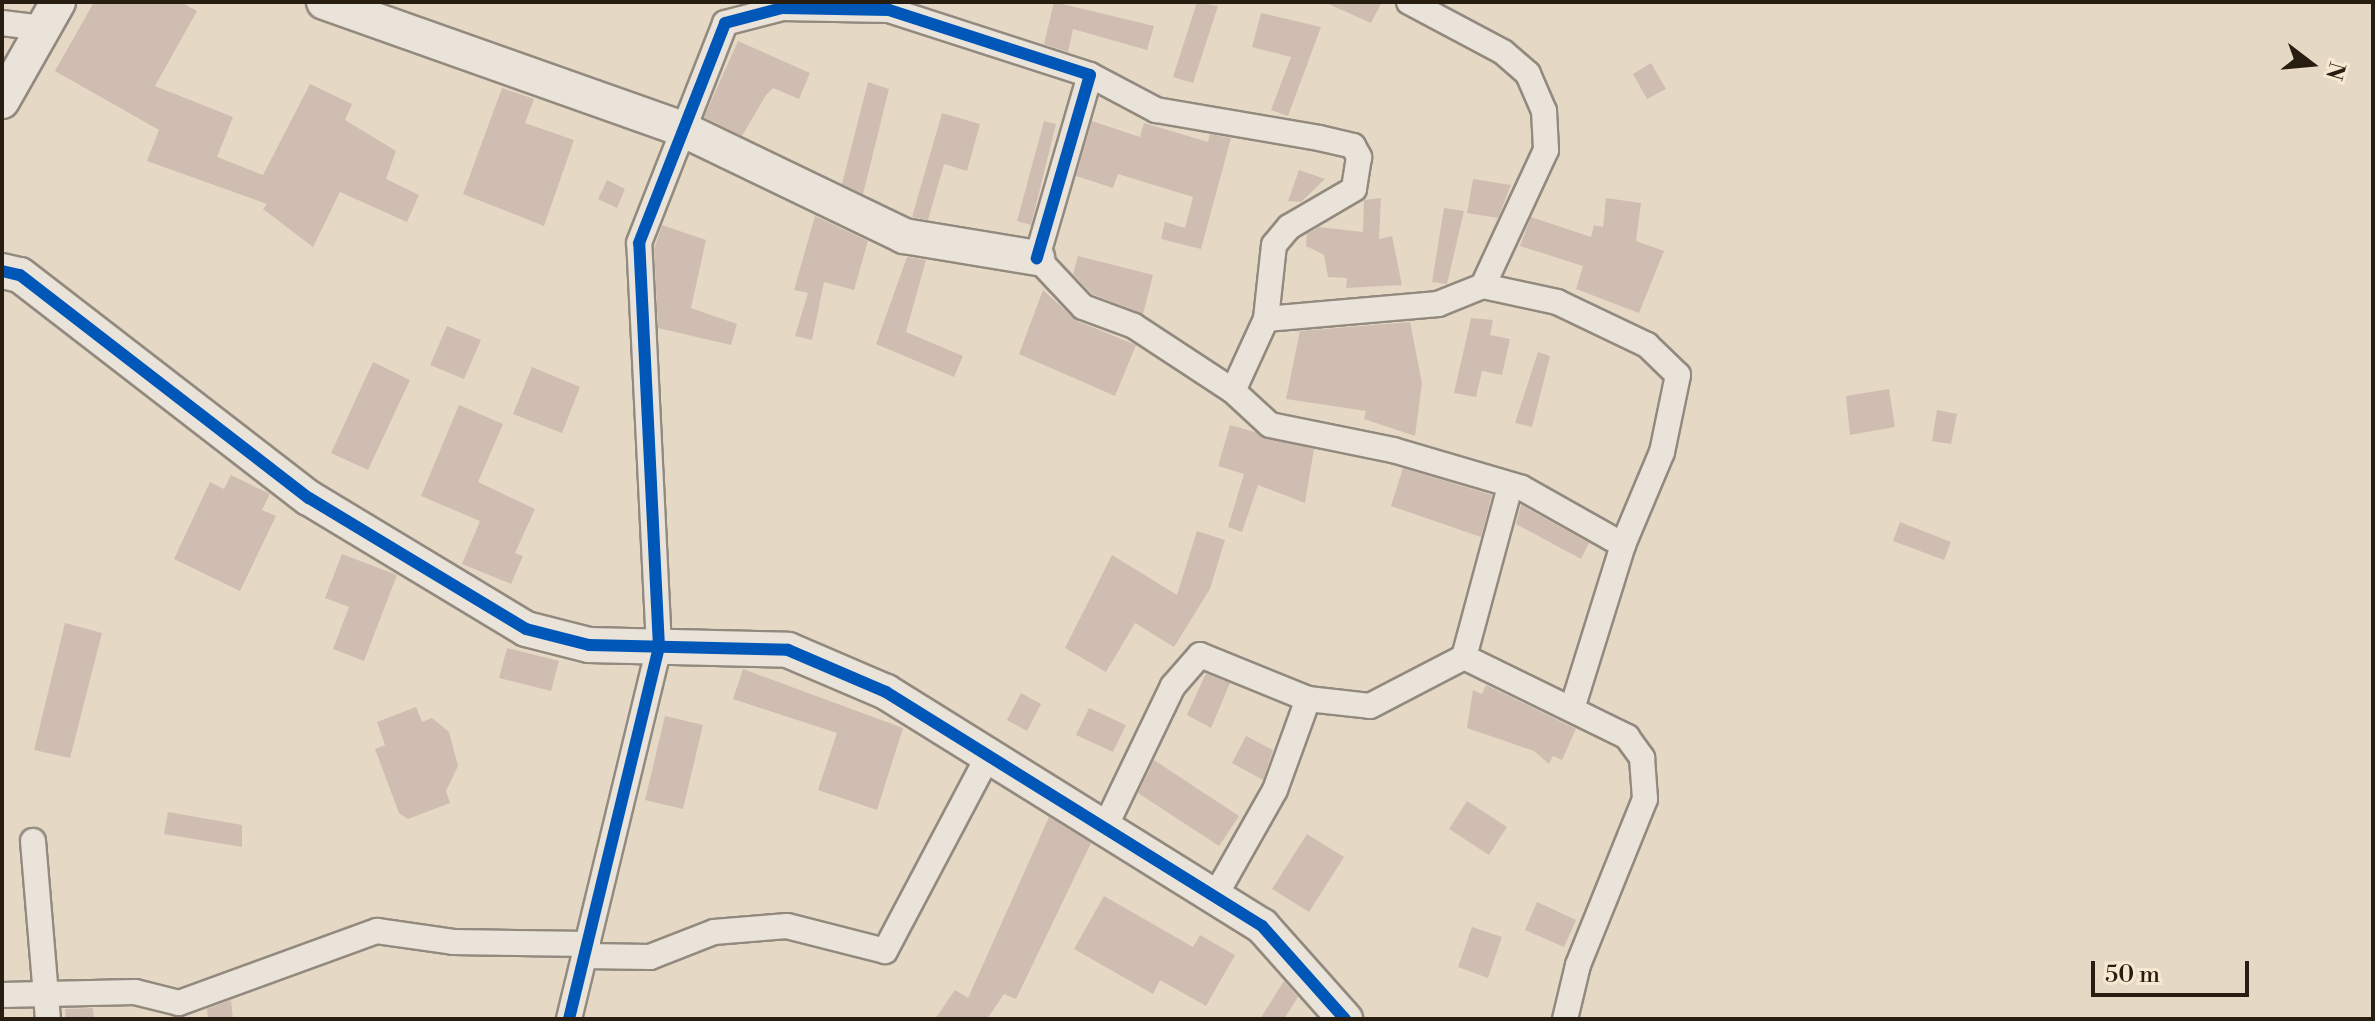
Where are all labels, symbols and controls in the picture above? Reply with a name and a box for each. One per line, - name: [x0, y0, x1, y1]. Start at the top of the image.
- north arrow: [2271, 24, 2351, 104]
- text: N: [2319, 59, 2350, 83]
- scale bar: [2095, 945, 2253, 995]
- text: 50 m: [2105, 960, 2160, 990]

